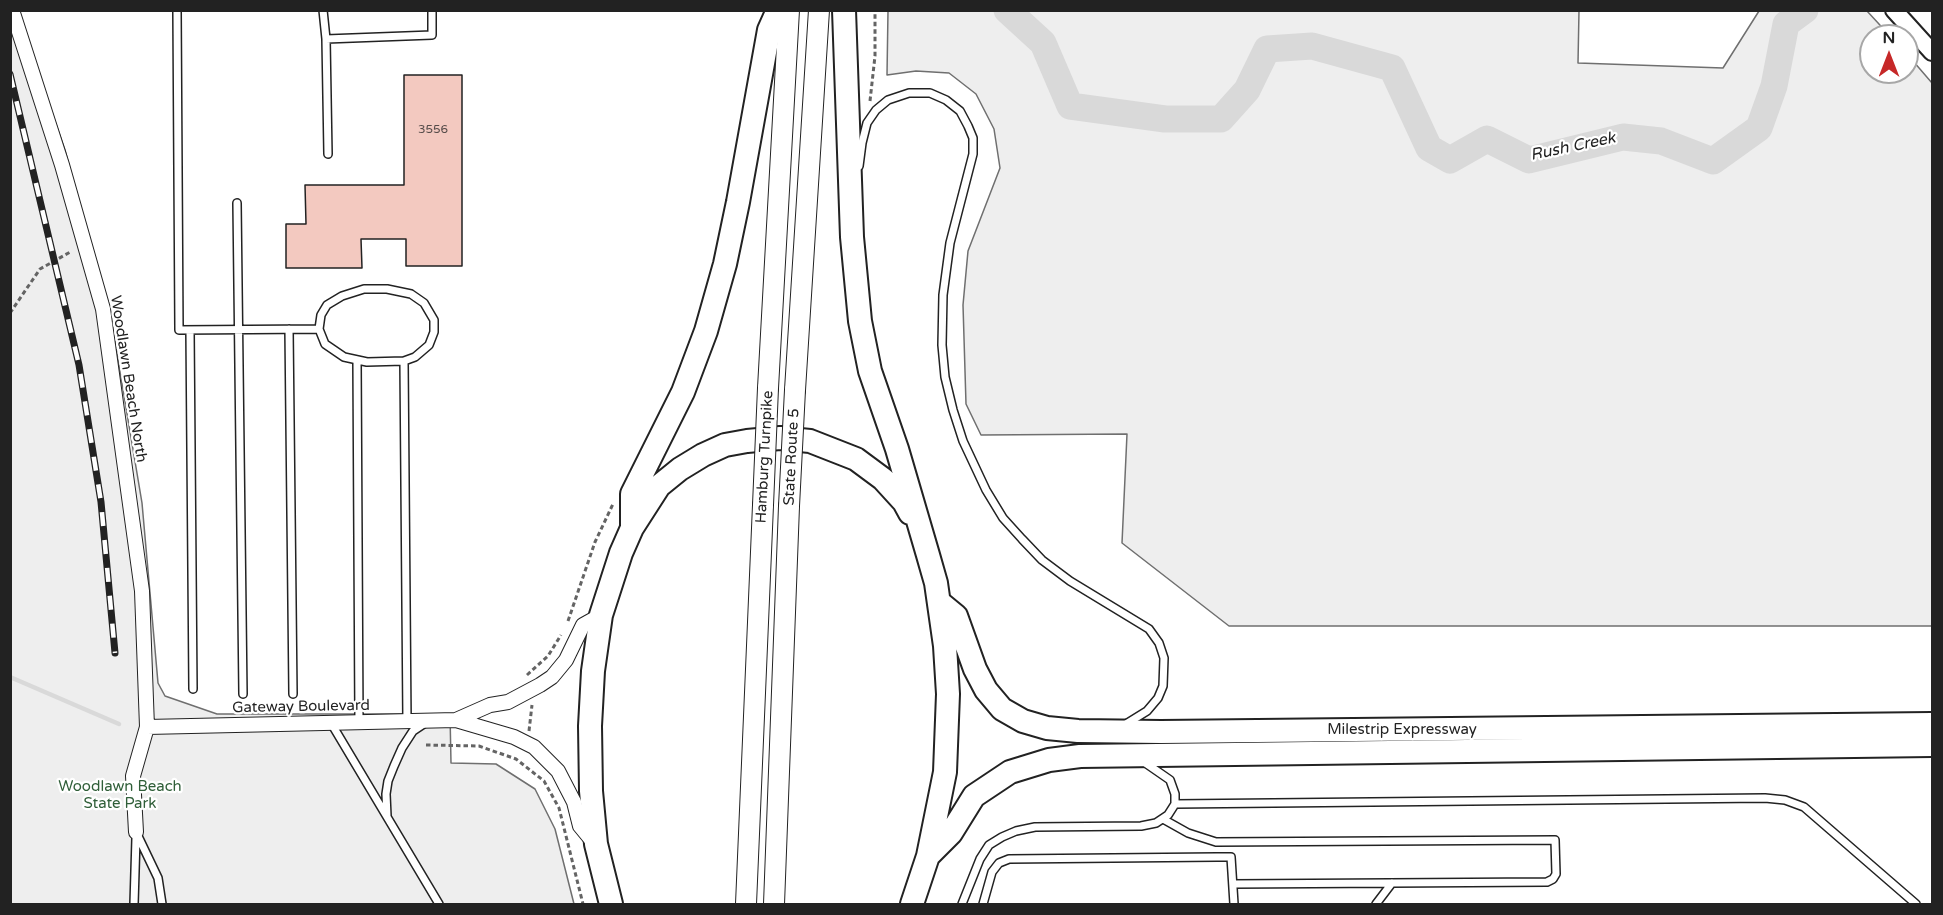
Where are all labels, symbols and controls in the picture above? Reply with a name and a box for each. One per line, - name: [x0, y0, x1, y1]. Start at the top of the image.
- north arrow: [1859, 24, 1919, 84]
- text: N: [1883, 28, 1895, 48]
- house number: 3556: [418, 123, 448, 137]
- water label: Rush Creek: [1529, 129, 1617, 165]
- street label: Woodlawn Beach North: [106, 294, 150, 464]
- street label: Hamburg Turnpike: [753, 390, 777, 524]
- street label: State Route 5: [780, 408, 804, 506]
- street label: Gateway Boulevard: [232, 697, 370, 717]
- street label: Milestrip Expressway: [1327, 721, 1477, 739]
- park label: Woodlawn Beach State Park: [58, 778, 182, 813]

